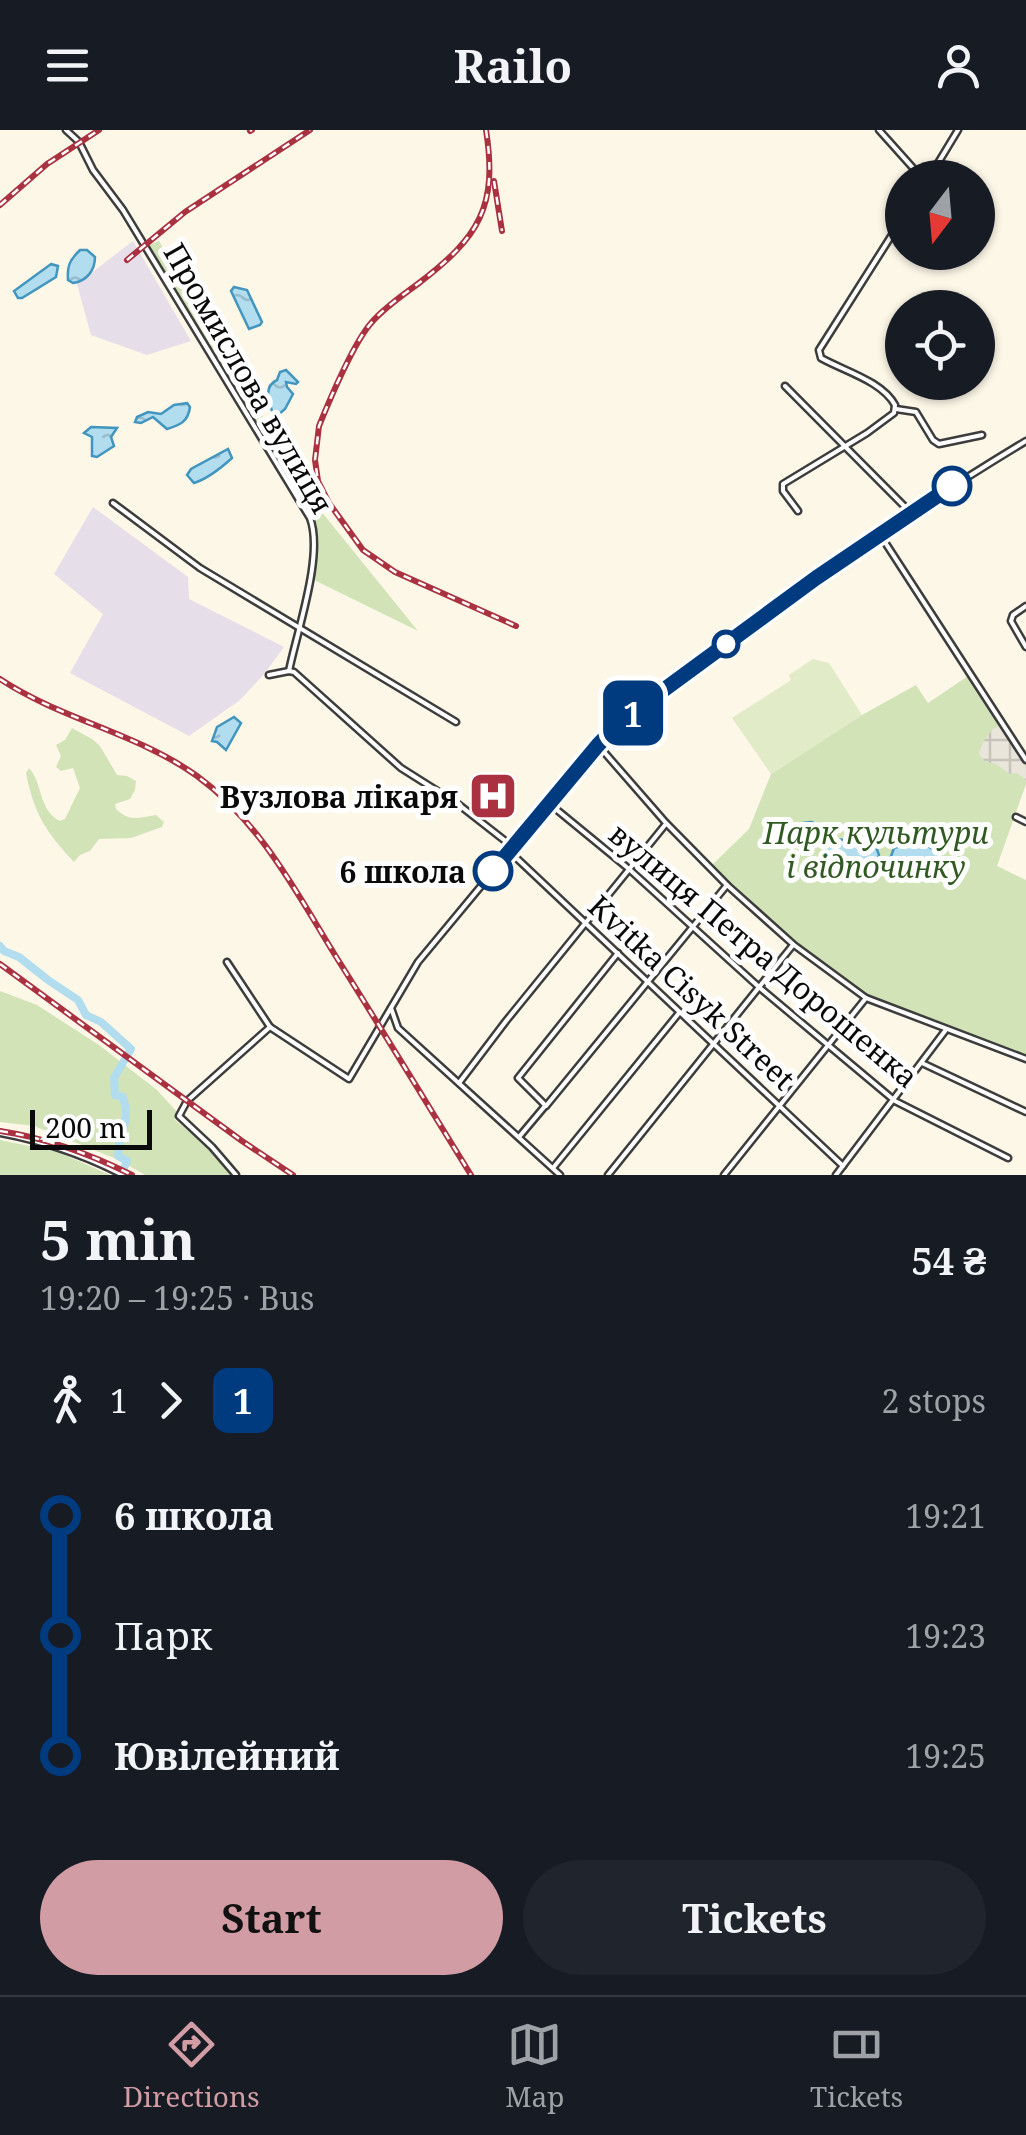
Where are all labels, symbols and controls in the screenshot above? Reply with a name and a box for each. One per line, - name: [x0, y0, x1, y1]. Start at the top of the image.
- text: Railo: [454, 35, 572, 96]
- icon: menu: [40, 38, 95, 93]
- icon: person: [931, 38, 986, 93]
- north arrow: [885, 160, 995, 270]
- map controls: [885, 160, 995, 400]
- street label: Промислова вулиця: [155, 235, 343, 521]
- button: locate: [885, 290, 995, 400]
- unlabelled marker: [933, 467, 971, 505]
- unlabelled marker: [713, 631, 739, 657]
- line badge: 1: [600, 680, 666, 746]
- text: 1: [623, 690, 643, 737]
- hospital icon: Вузлова лікаря: [467, 770, 519, 822]
- place label: Вузлова лікаря: [220, 776, 458, 817]
- park label: Парк культури і відпочинку: [762, 812, 989, 887]
- street label: вулиця Петра Дорошенка: [601, 813, 927, 1097]
- place label: 6 школа: [339, 851, 466, 892]
- marker: 6 школа: [474, 852, 512, 890]
- street label: Kvitka Cisyk Street: [580, 886, 804, 1098]
- scale bar: [30, 1105, 152, 1150]
- text: 200 m: [45, 1108, 126, 1146]
- text: 5 min: [40, 1201, 196, 1276]
- text: 54 ₴: [911, 1234, 986, 1286]
- text: 19:20 – 19:25 · Bus: [40, 1276, 314, 1319]
- icon: walk: [40, 1373, 95, 1428]
- icon: forward: [143, 1373, 198, 1428]
- text: 1: [233, 1377, 253, 1424]
- text: 1: [110, 1379, 128, 1422]
- text: 2 stops: [882, 1379, 986, 1422]
- text: 6 школа: [114, 1489, 274, 1541]
- text: 19:21: [905, 1494, 986, 1537]
- text: Парк: [114, 1609, 212, 1661]
- text: 19:23: [905, 1614, 986, 1657]
- text: Ювілейний: [114, 1729, 340, 1781]
- text: 19:25: [905, 1734, 986, 1777]
- button: Start: [40, 1860, 503, 1975]
- button: Tickets: [523, 1860, 986, 1975]
- tab: Directions: [123, 2017, 260, 2115]
- tab: Map: [505, 2017, 564, 2115]
- tab: Tickets: [810, 2017, 903, 2115]

